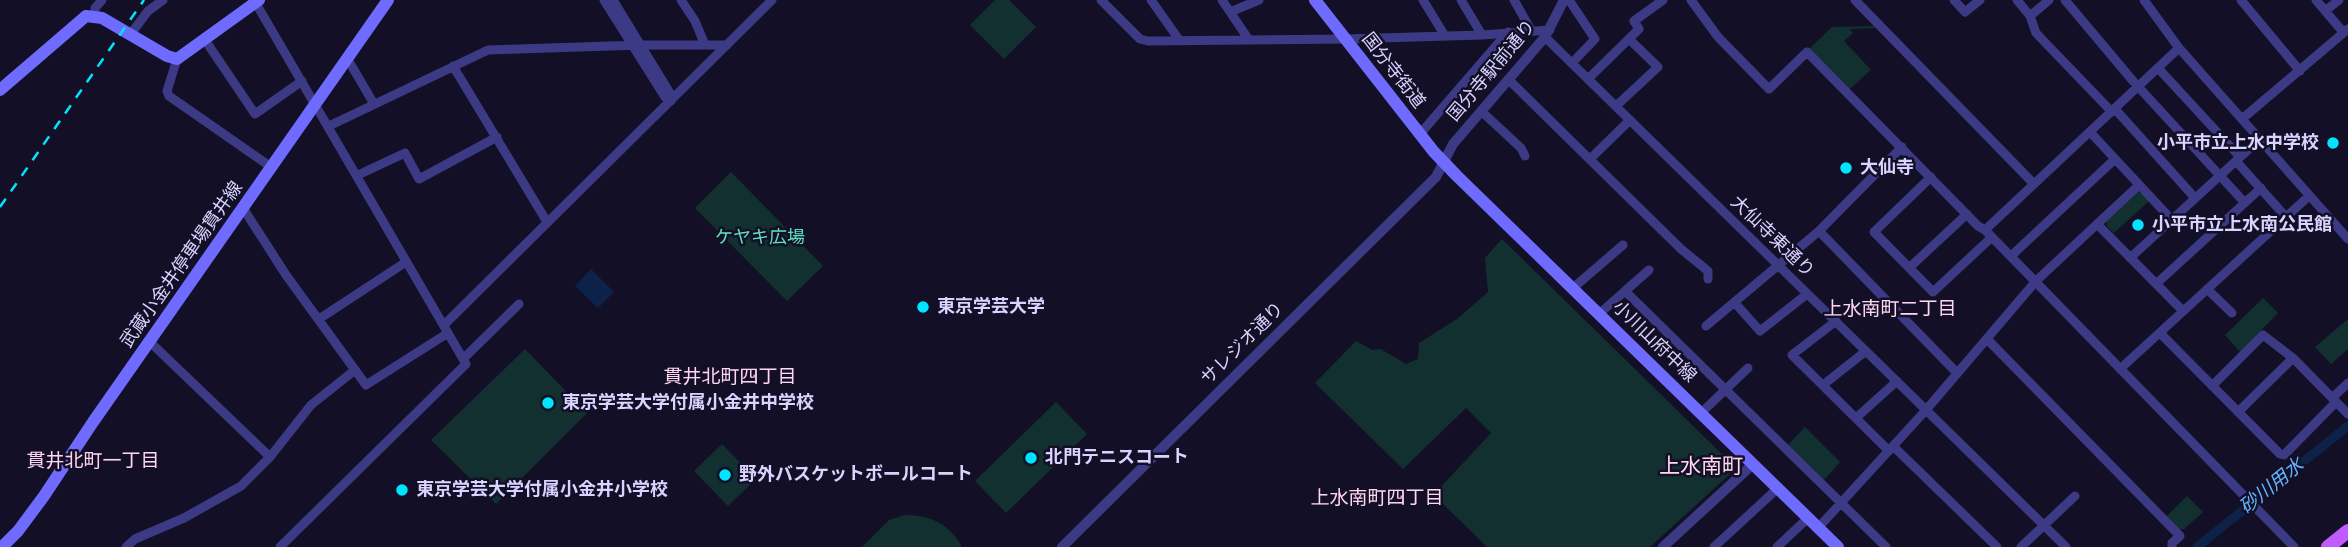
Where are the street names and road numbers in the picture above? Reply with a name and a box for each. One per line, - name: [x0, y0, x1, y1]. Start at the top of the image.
- street label: 国分寺駅前通り: [1443, 16, 1541, 126]
- street label: 国分寺街道: [1357, 29, 1429, 113]
- street label: 武蔵小金井停車場貫井線: [116, 178, 248, 352]
- street label: 大仙寺東通り: [1726, 192, 1818, 282]
- street label: 小川山府中線: [1608, 297, 1700, 387]
- street label: サレジオ通り: [1197, 298, 1289, 390]

